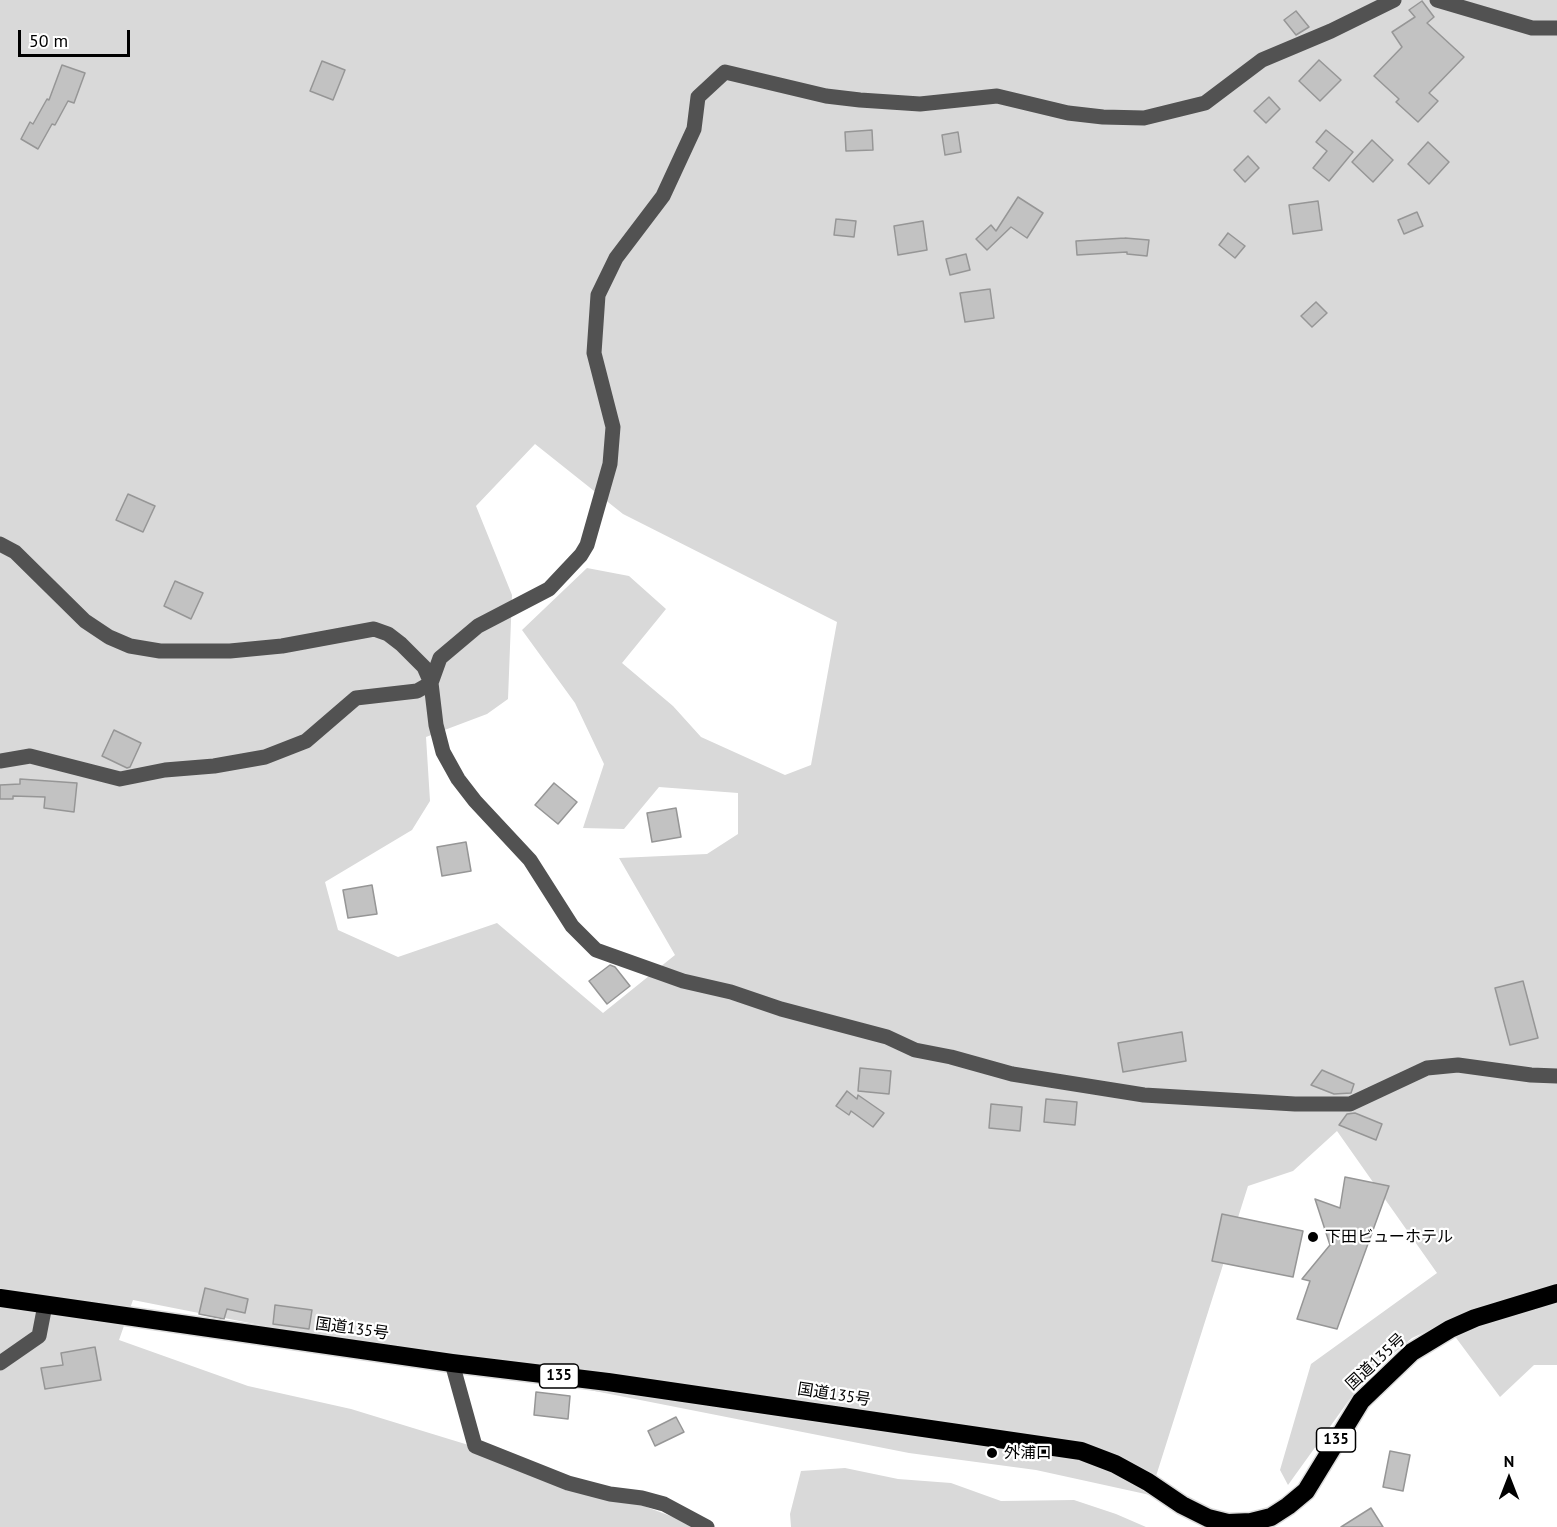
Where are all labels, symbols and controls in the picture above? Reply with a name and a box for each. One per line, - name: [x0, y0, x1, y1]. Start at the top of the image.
- scale bar: [21, 18, 134, 56]
- text: 50 m: [29, 29, 68, 52]
- place label: 下田ビューホテル: [1325, 1227, 1453, 1247]
- marker: 下田ビューホテル: [1306, 1230, 1320, 1244]
- street label: 国道135号: [314, 1314, 390, 1344]
- street label: 国道135号: [1342, 1330, 1410, 1394]
- road number: 135: [540, 1364, 578, 1388]
- street label: 国道135号: [796, 1380, 872, 1410]
- road number: 135: [1316, 1428, 1356, 1452]
- place label: 外浦口: [1004, 1443, 1052, 1463]
- marker: 外浦口: [985, 1446, 999, 1460]
- north arrow: [1479, 1449, 1539, 1509]
- text: N: [1504, 1451, 1514, 1471]

